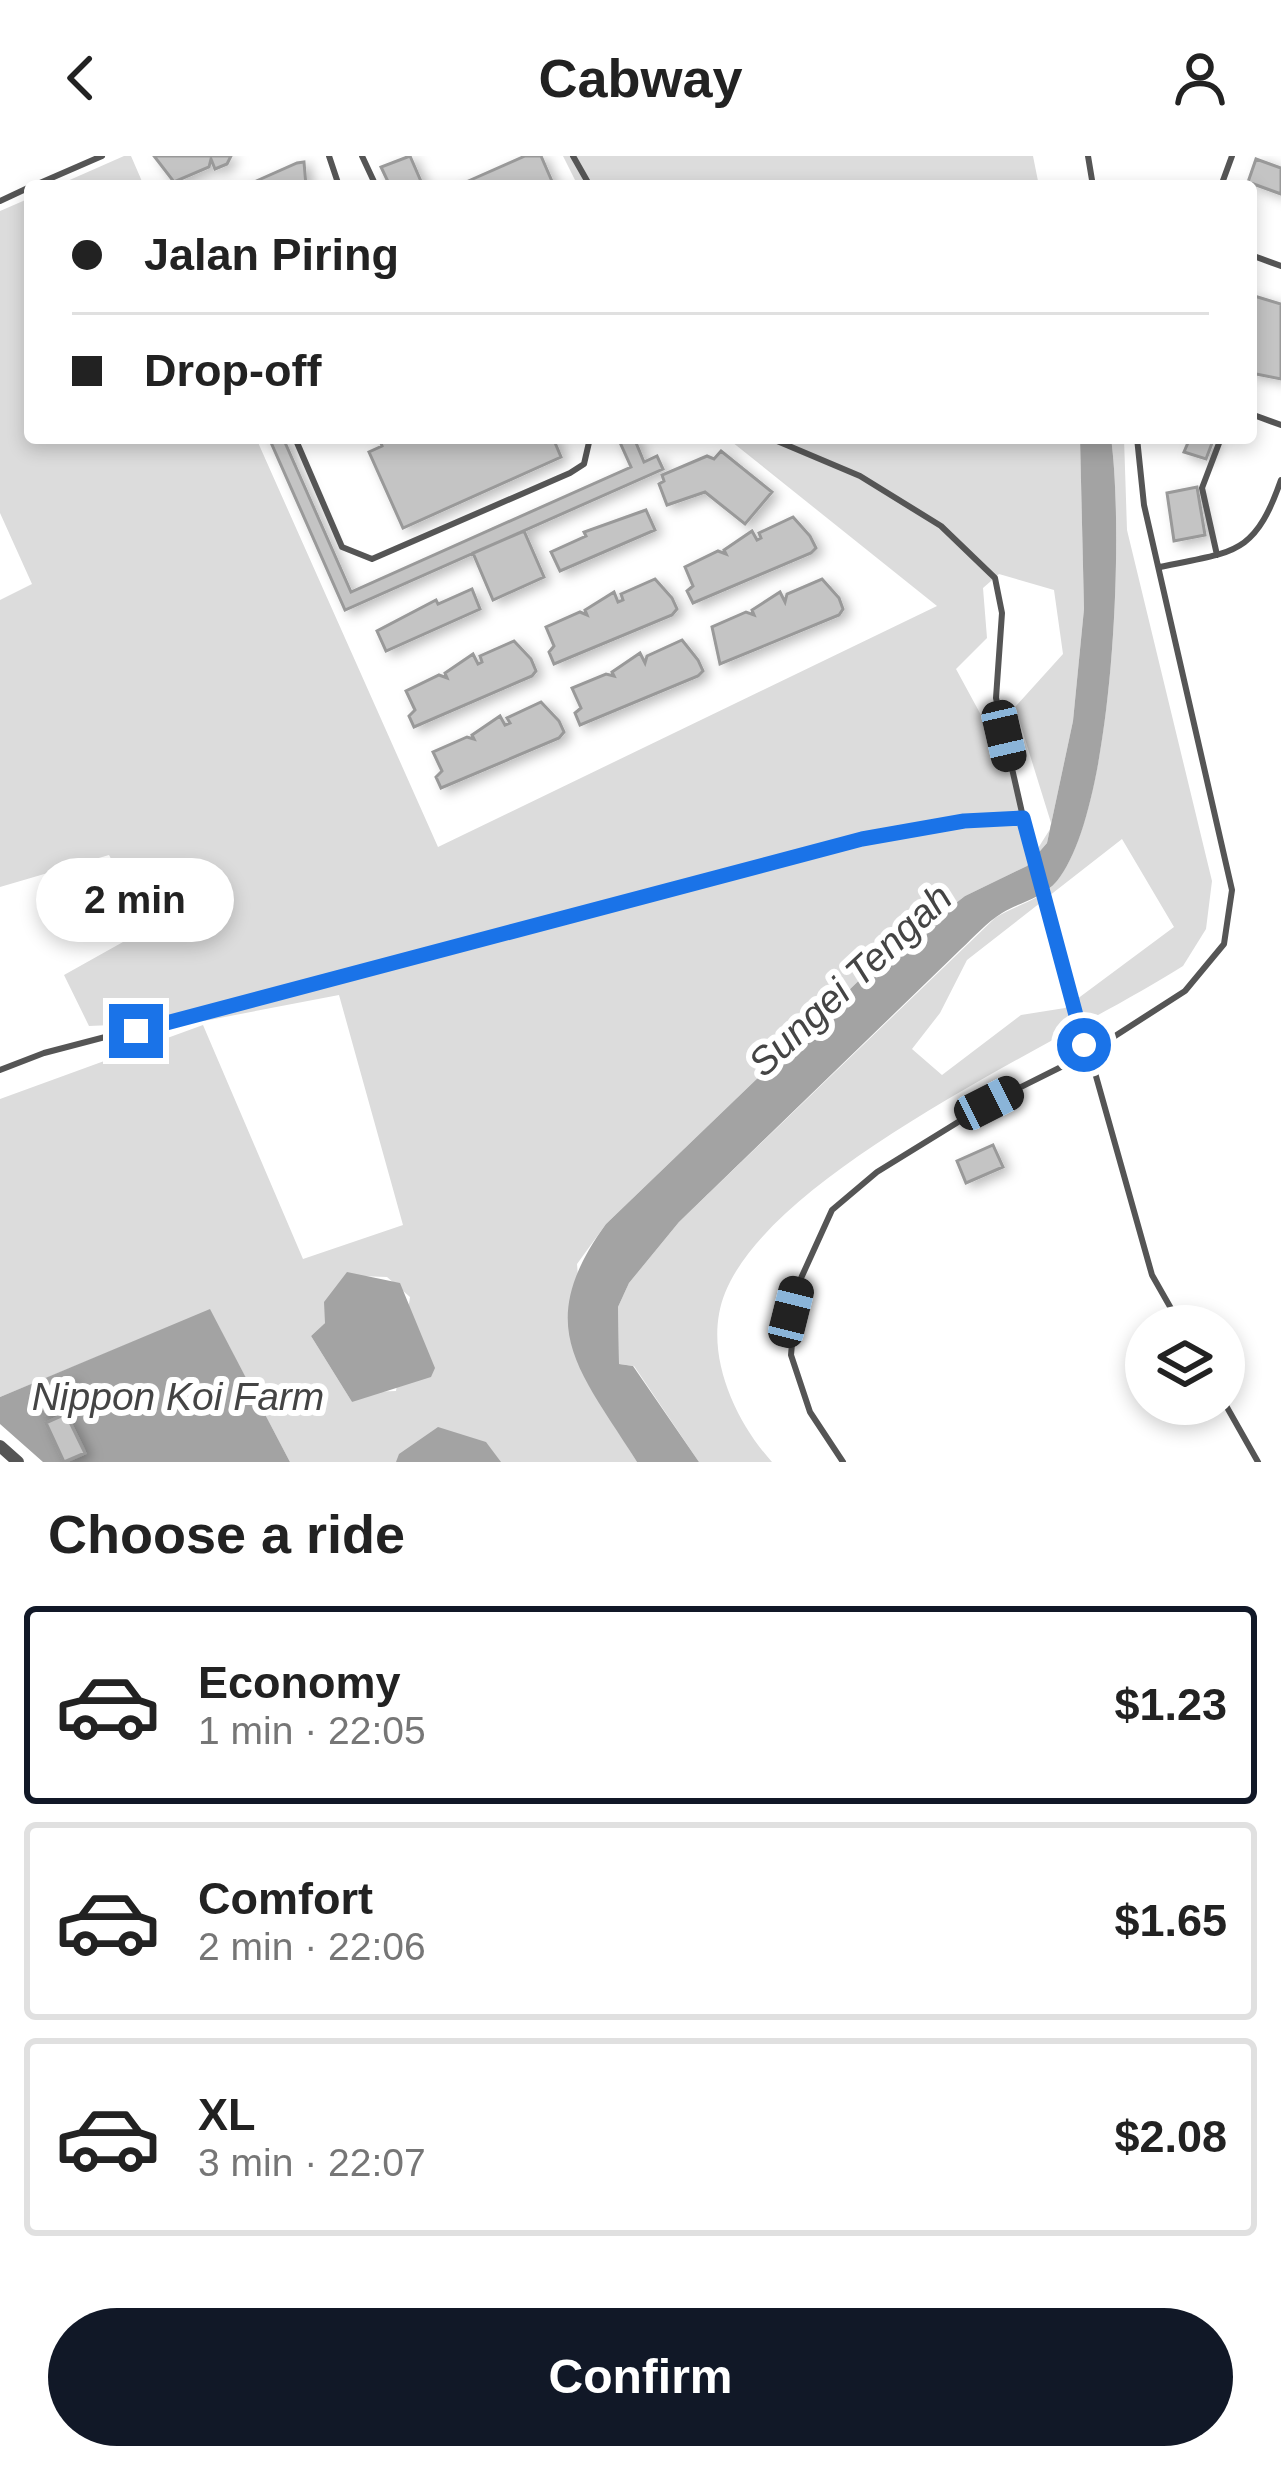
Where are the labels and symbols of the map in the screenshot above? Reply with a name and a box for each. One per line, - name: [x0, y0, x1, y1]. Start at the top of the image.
- car: [978, 697, 1030, 775]
- callout: 2 min: [37, 857, 235, 941]
- water label: Sungei Tengah: [740, 875, 960, 1085]
- route end: [109, 1004, 163, 1058]
- route start: [1057, 1018, 1111, 1072]
- car: [949, 1071, 1029, 1135]
- car: [765, 1273, 817, 1351]
- water label: Nippon Koi Farm: [32, 1375, 324, 1418]

